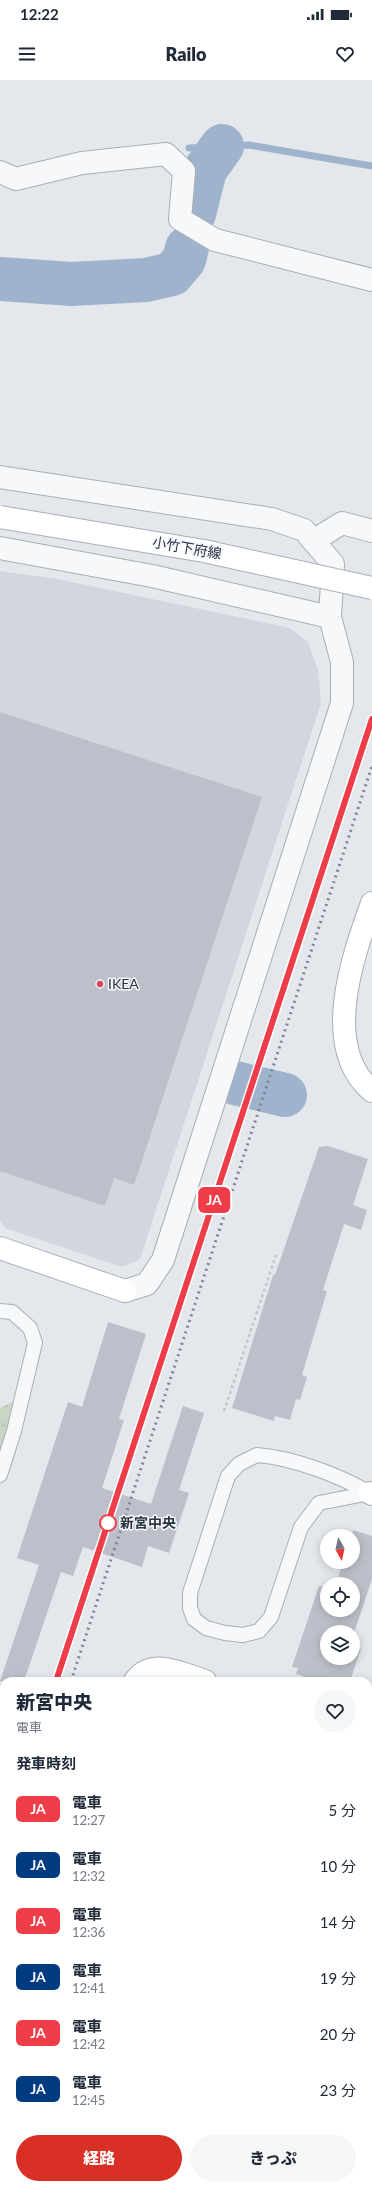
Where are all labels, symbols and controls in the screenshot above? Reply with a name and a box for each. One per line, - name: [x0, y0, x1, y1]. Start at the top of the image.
- text: 12:22: [20, 5, 59, 23]
- icon: menu: [16, 43, 38, 65]
- text: Railo: [166, 43, 206, 65]
- icon: heart: [334, 43, 356, 65]
- street label: 小竹下府線: [151, 533, 223, 562]
- place label: IKEA: [108, 975, 139, 992]
- marker: IKEA: [95, 979, 105, 989]
- line badge: JA: [196, 1187, 232, 1213]
- text: JA: [206, 1191, 222, 1208]
- marker: 新宮中央: [99, 1514, 117, 1532]
- place label: 新宮中央: [120, 1514, 176, 1531]
- north arrow: [320, 1529, 360, 1569]
- map controls: [320, 1529, 360, 1665]
- button: locate: [320, 1577, 360, 1617]
- button: layers: [320, 1625, 360, 1665]
- text: 新宮中央: [16, 1690, 92, 1713]
- button: heart: [314, 1690, 356, 1732]
- text: 電車: [16, 1719, 42, 1735]
- text: 発車時刻: [16, 1754, 76, 1772]
- text: 電車: [72, 1793, 102, 1811]
- text: JA: [30, 1800, 46, 1817]
- text: 5 分: [328, 1801, 356, 1819]
- text: 12:27: [72, 1812, 105, 1828]
- text: 電車: [72, 1849, 102, 1867]
- text: JA: [30, 1856, 46, 1873]
- text: 10 分: [320, 1857, 356, 1875]
- text: 12:32: [72, 1868, 105, 1884]
- text: 電車: [72, 1905, 102, 1923]
- text: JA: [30, 1912, 46, 1929]
- text: 14 分: [320, 1913, 356, 1931]
- text: 12:36: [72, 1924, 105, 1940]
- text: 電車: [72, 1961, 102, 1979]
- text: JA: [30, 1968, 46, 1985]
- text: 19 分: [320, 1969, 356, 1987]
- text: 12:41: [72, 1980, 105, 1996]
- text: 電車: [72, 2017, 102, 2035]
- text: JA: [30, 2024, 46, 2041]
- text: 20 分: [320, 2025, 356, 2043]
- text: 12:42: [72, 2036, 105, 2052]
- text: 電車: [72, 2073, 102, 2091]
- text: JA: [30, 2080, 46, 2097]
- text: 23 分: [320, 2081, 356, 2099]
- text: 12:45: [72, 2092, 105, 2108]
- button: 経路: [16, 2135, 182, 2181]
- button: きっぷ: [190, 2135, 356, 2181]

